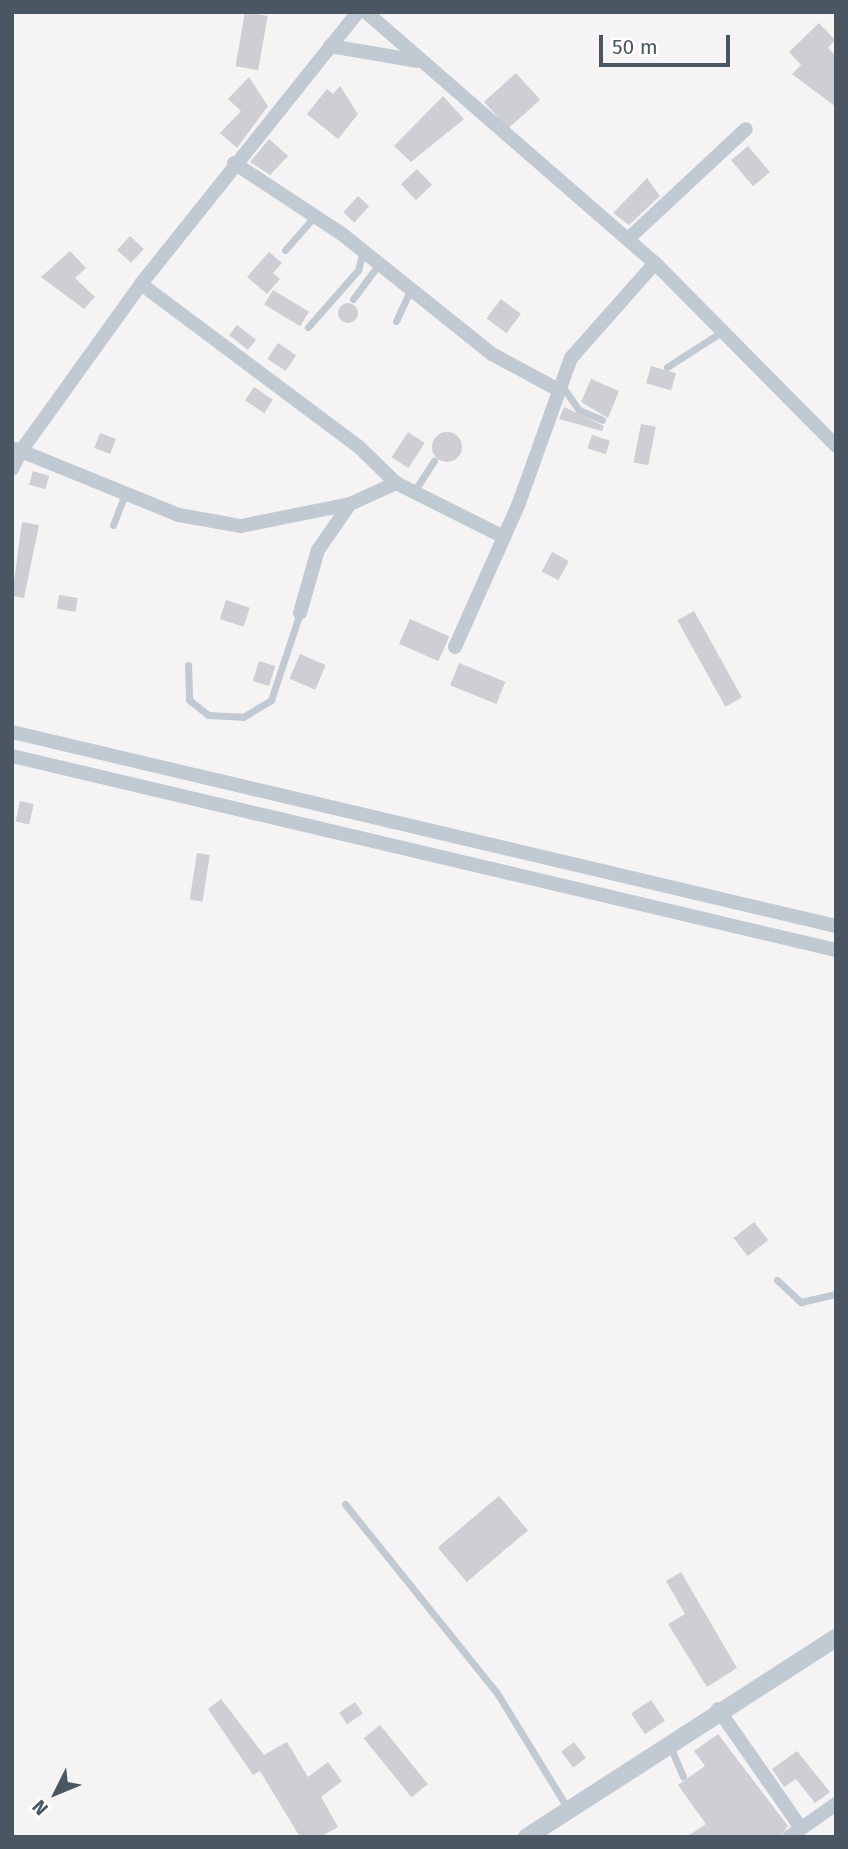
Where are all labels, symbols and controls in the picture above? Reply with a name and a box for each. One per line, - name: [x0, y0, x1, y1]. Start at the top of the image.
- scale bar: [603, 21, 734, 65]
- text: 50 m: [612, 34, 658, 60]
- north arrow: [21, 1758, 91, 1828]
- text: N: [28, 1795, 53, 1820]

